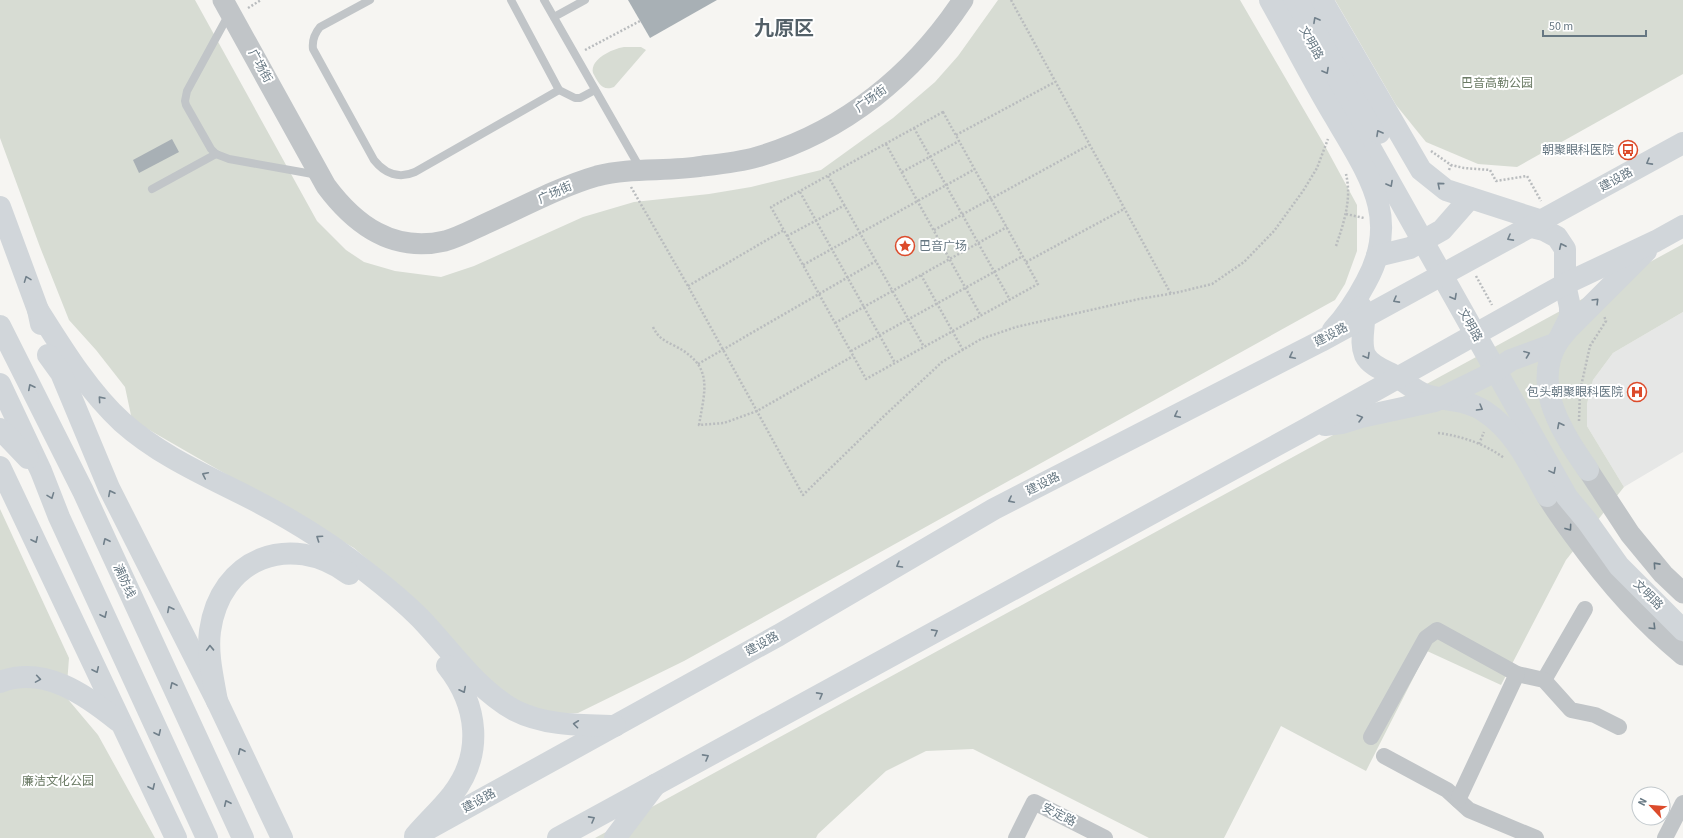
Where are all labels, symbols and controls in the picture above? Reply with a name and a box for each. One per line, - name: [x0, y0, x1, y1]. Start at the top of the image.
- scale bar: [1543, 12, 1646, 38]
- district label: 九原区: [754, 15, 814, 43]
- one-way arrow: [1313, 17, 1321, 24]
- text: 50 m: [1549, 18, 1573, 35]
- street label: 文明路: [1295, 23, 1327, 63]
- street label: 广场街: [244, 46, 276, 86]
- one-way arrow: [1322, 66, 1329, 74]
- park label: 巴音高勒公园: [1461, 75, 1533, 92]
- street label: 广场街: [852, 81, 890, 117]
- one-way arrow: [1377, 130, 1384, 137]
- bus stop icon: 朝聚眼科医院: [1617, 139, 1639, 161]
- place label: 朝聚眼科医院: [1542, 142, 1614, 159]
- one-way arrow: [1646, 158, 1653, 165]
- street label: 建设路: [1596, 164, 1636, 196]
- street label: 广场街: [535, 178, 575, 208]
- one-way arrow: [1386, 180, 1393, 187]
- one-way arrow: [1437, 183, 1444, 190]
- one-way arrow: [1507, 234, 1515, 241]
- place icon: 巴音广场: [894, 235, 916, 257]
- place label: 巴音广场: [919, 238, 967, 255]
- one-way arrow: [1559, 243, 1567, 250]
- one-way arrow: [23, 275, 31, 282]
- one-way arrow: [1450, 293, 1457, 300]
- one-way arrow: [1393, 296, 1400, 303]
- one-way arrow: [1592, 298, 1599, 305]
- street label: 文明路: [1454, 305, 1486, 345]
- street label: 建设路: [1311, 319, 1351, 351]
- one-way arrow: [1289, 351, 1297, 358]
- one-way arrow: [1523, 351, 1530, 359]
- one-way arrow: [1362, 352, 1369, 359]
- hospital icon: 包头朝聚眼科医院: [1626, 381, 1648, 403]
- one-way arrow: [28, 383, 36, 391]
- place label: 包头朝聚眼科医院: [1527, 384, 1623, 401]
- one-way arrow: [99, 396, 106, 404]
- one-way arrow: [1476, 404, 1483, 411]
- one-way arrow: [1174, 410, 1181, 418]
- one-way arrow: [1357, 414, 1364, 423]
- one-way arrow: [1557, 422, 1565, 429]
- one-way arrow: [1548, 467, 1555, 474]
- street label: 建设路: [1023, 468, 1063, 500]
- one-way arrow: [202, 472, 209, 480]
- one-way arrow: [109, 490, 116, 498]
- one-way arrow: [46, 493, 54, 500]
- one-way arrow: [1008, 495, 1016, 503]
- one-way arrow: [1564, 524, 1572, 531]
- one-way arrow: [30, 535, 38, 543]
- one-way arrow: [316, 535, 323, 542]
- one-way arrow: [103, 538, 111, 546]
- one-way arrow: [896, 560, 903, 568]
- street label: 满防线: [109, 561, 139, 601]
- one-way arrow: [1653, 563, 1660, 570]
- street label: 文明路: [1629, 576, 1667, 614]
- one-way arrow: [168, 606, 175, 613]
- one-way arrow: [99, 611, 107, 618]
- one-way arrow: [1648, 622, 1656, 630]
- street label: 建设路: [742, 628, 782, 660]
- one-way arrow: [930, 630, 938, 637]
- one-way arrow: [206, 645, 214, 651]
- one-way arrow: [91, 665, 99, 673]
- one-way arrow: [35, 674, 41, 683]
- one-way arrow: [169, 681, 177, 688]
- one-way arrow: [458, 686, 466, 694]
- one-way arrow: [816, 692, 824, 699]
- one-way arrow: [573, 720, 579, 729]
- one-way arrow: [153, 729, 161, 736]
- one-way arrow: [238, 747, 246, 755]
- one-way arrow: [702, 754, 710, 762]
- park label: 廉洁文化公园: [22, 773, 94, 790]
- one-way arrow: [147, 783, 155, 791]
- street label: 建设路: [459, 785, 499, 817]
- north arrow: [1631, 786, 1671, 826]
- text: N: [1634, 795, 1651, 808]
- one-way arrow: [224, 799, 232, 807]
- street label: 安定路: [1039, 799, 1079, 831]
- one-way arrow: [588, 817, 595, 824]

